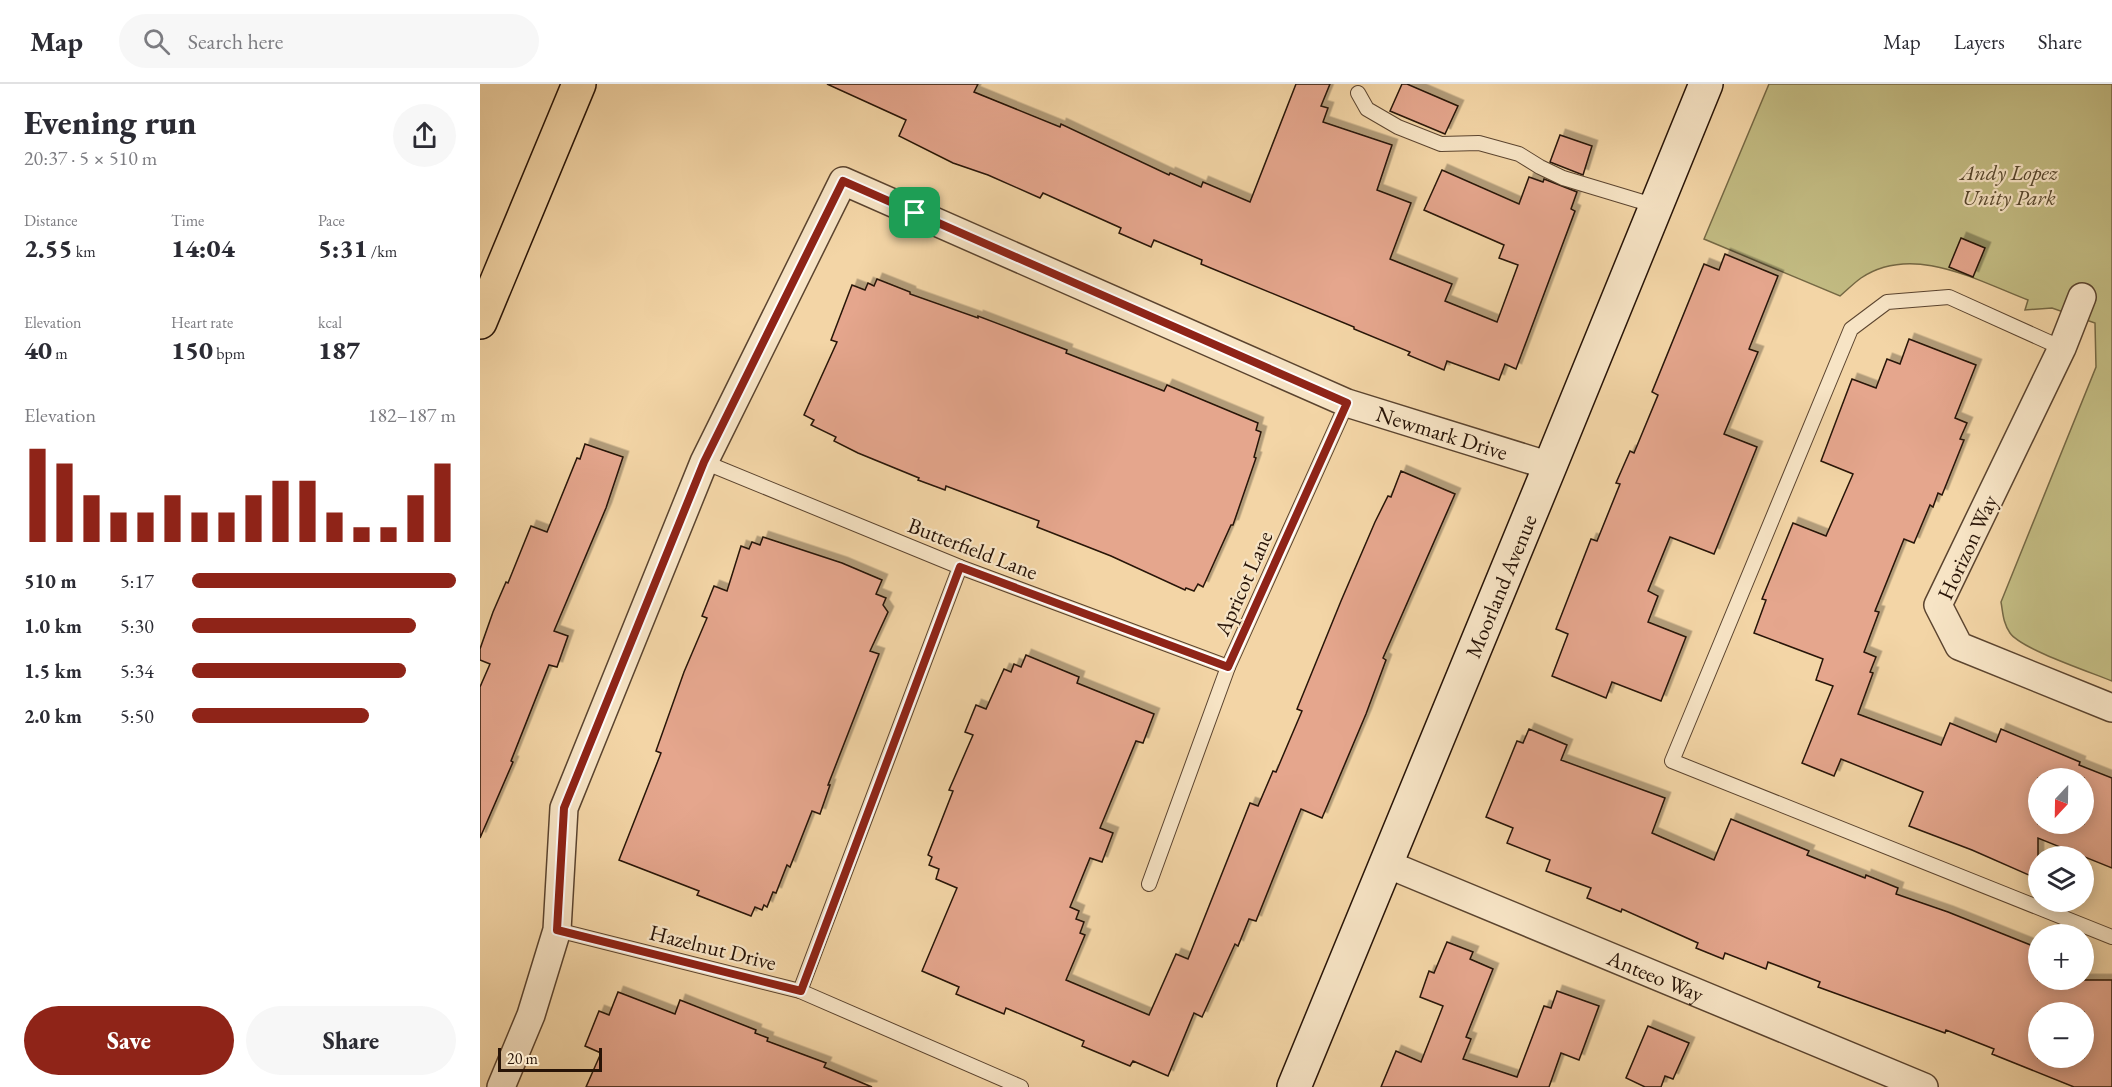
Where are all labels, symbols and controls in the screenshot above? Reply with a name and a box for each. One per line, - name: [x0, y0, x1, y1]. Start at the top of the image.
- search box: [119, 14, 539, 68]
- text: Map: [30, 23, 83, 59]
- icon: search: [140, 25, 173, 58]
- text: Search here: [188, 27, 283, 56]
- text: Map: [1883, 28, 1921, 55]
- text: Layers: [1954, 28, 2005, 55]
- text: Share: [2038, 28, 2082, 55]
- text: Evening run: [24, 101, 196, 144]
- button: share: [393, 104, 456, 167]
- text: 20:37 · 5 × 510 m: [24, 145, 157, 171]
- park label: Andy Lopez Unity Park: [1958, 158, 2058, 212]
- pin: [889, 187, 940, 238]
- icon: arrive: [898, 196, 931, 229]
- text: Distance: [24, 210, 77, 231]
- text: Time: [171, 210, 204, 231]
- text: Pace: [318, 210, 345, 231]
- text: 2.55: [24, 231, 73, 265]
- text: 14:04: [171, 231, 235, 265]
- text: 5:31: [318, 231, 368, 265]
- text: km: [73, 241, 96, 262]
- text: /km: [368, 241, 397, 262]
- text: Elevation: [24, 312, 82, 333]
- text: Heart rate: [171, 312, 233, 333]
- text: kcal: [318, 312, 342, 333]
- text: 40: [24, 333, 52, 367]
- text: 150: [171, 333, 213, 367]
- text: 187: [318, 333, 360, 367]
- text: m: [52, 343, 68, 364]
- text: bpm: [213, 343, 245, 364]
- street label: Newmark Drive: [1373, 399, 1512, 467]
- text: Elevation: [24, 402, 96, 428]
- text: 182–187 m: [368, 402, 456, 428]
- street label: Horizon Way: [1930, 490, 2005, 604]
- street label: Moorland Avenue: [1458, 509, 1544, 662]
- street label: Butterfield Lane: [904, 510, 1042, 587]
- street label: Apricot Lane: [1207, 526, 1280, 641]
- text: 510 m: [24, 568, 77, 594]
- text: 5:17: [120, 568, 154, 594]
- text: 1.0 km: [24, 613, 82, 639]
- text: 5:30: [120, 613, 154, 639]
- text: 1.5 km: [24, 658, 82, 684]
- text: 5:34: [120, 658, 154, 684]
- text: 2.0 km: [24, 703, 82, 729]
- text: 5:50: [120, 703, 154, 729]
- north arrow: [2028, 768, 2094, 834]
- map controls: [2028, 768, 2094, 1068]
- button: layers: [2028, 846, 2094, 912]
- street label: Hazelnut Drive: [646, 918, 780, 977]
- button: +: [2028, 924, 2094, 990]
- street label: Anteeo Way: [1602, 943, 1709, 1009]
- button: −: [2028, 1002, 2094, 1068]
- button: Save: [24, 1006, 234, 1075]
- button: Share: [246, 1006, 456, 1075]
- scale bar: [498, 1045, 602, 1072]
- text: 20 m: [507, 1048, 538, 1069]

